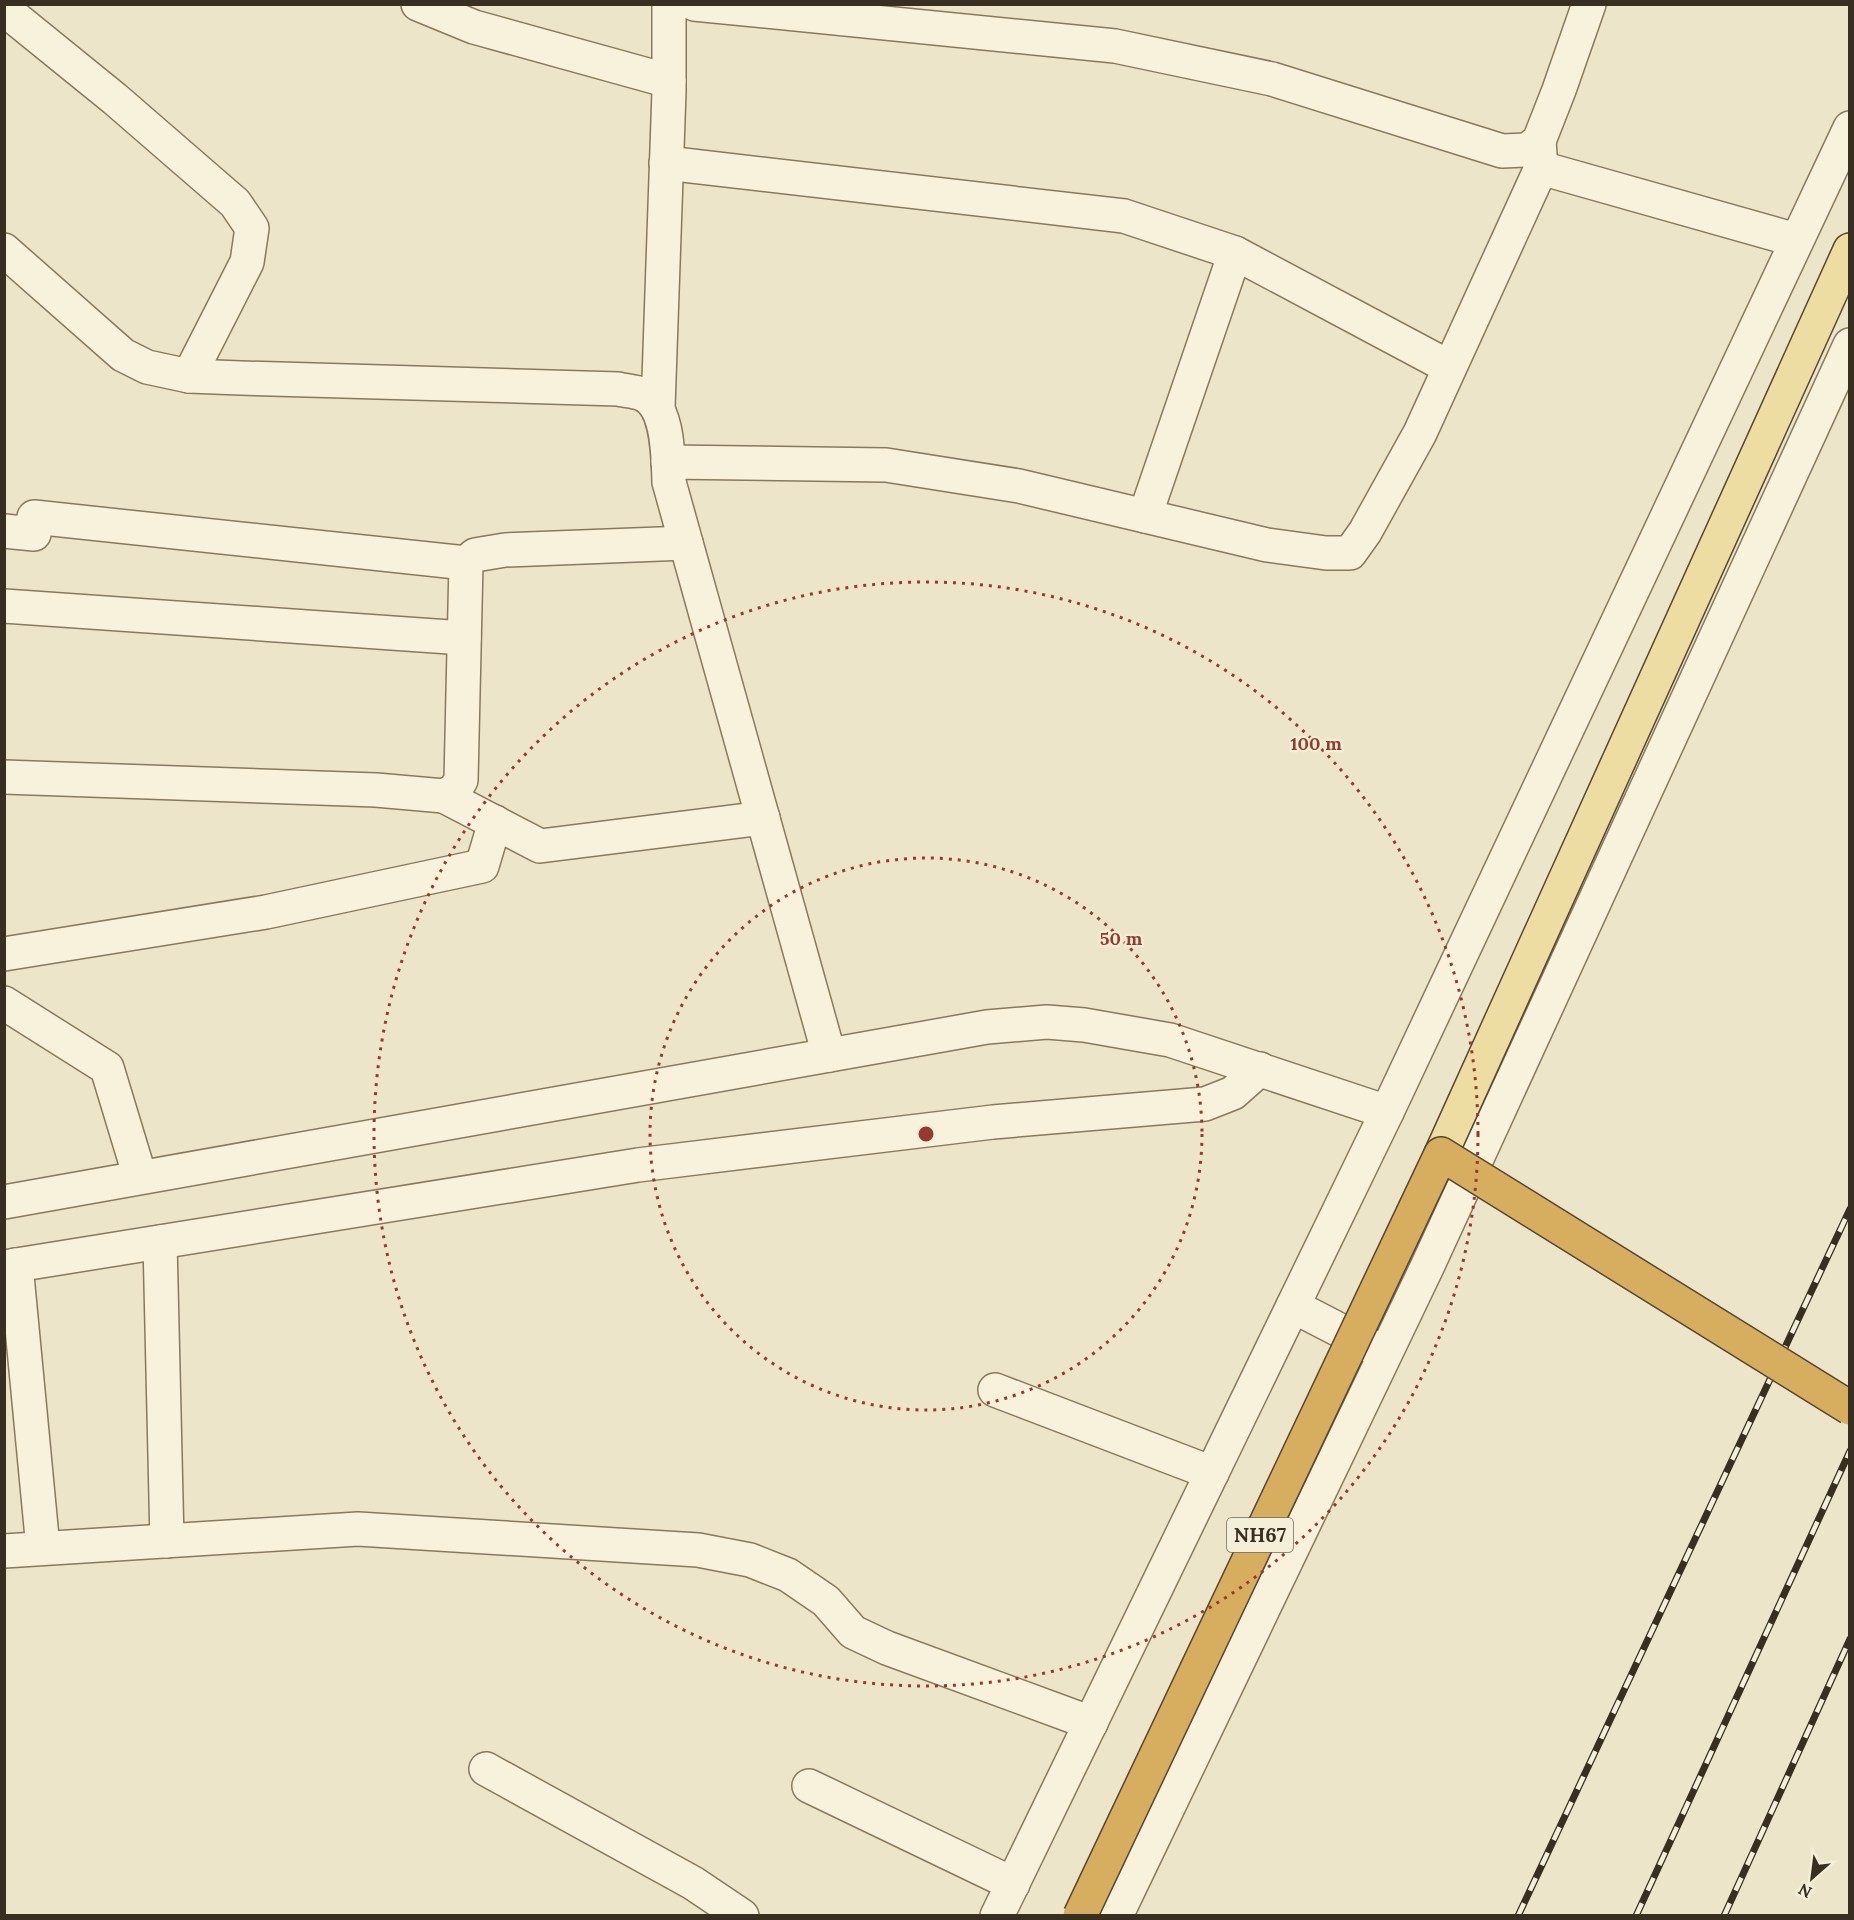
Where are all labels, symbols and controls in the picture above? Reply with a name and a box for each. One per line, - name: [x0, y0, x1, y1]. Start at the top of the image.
- text: 100 m: [1290, 732, 1342, 755]
- text: 50 m: [1100, 927, 1143, 950]
- centre of rings: [916, 1124, 936, 1144]
- road number: NH67: [1227, 1518, 1293, 1552]
- north arrow: [1782, 1848, 1842, 1908]
- text: N: [1795, 1880, 1815, 1903]

